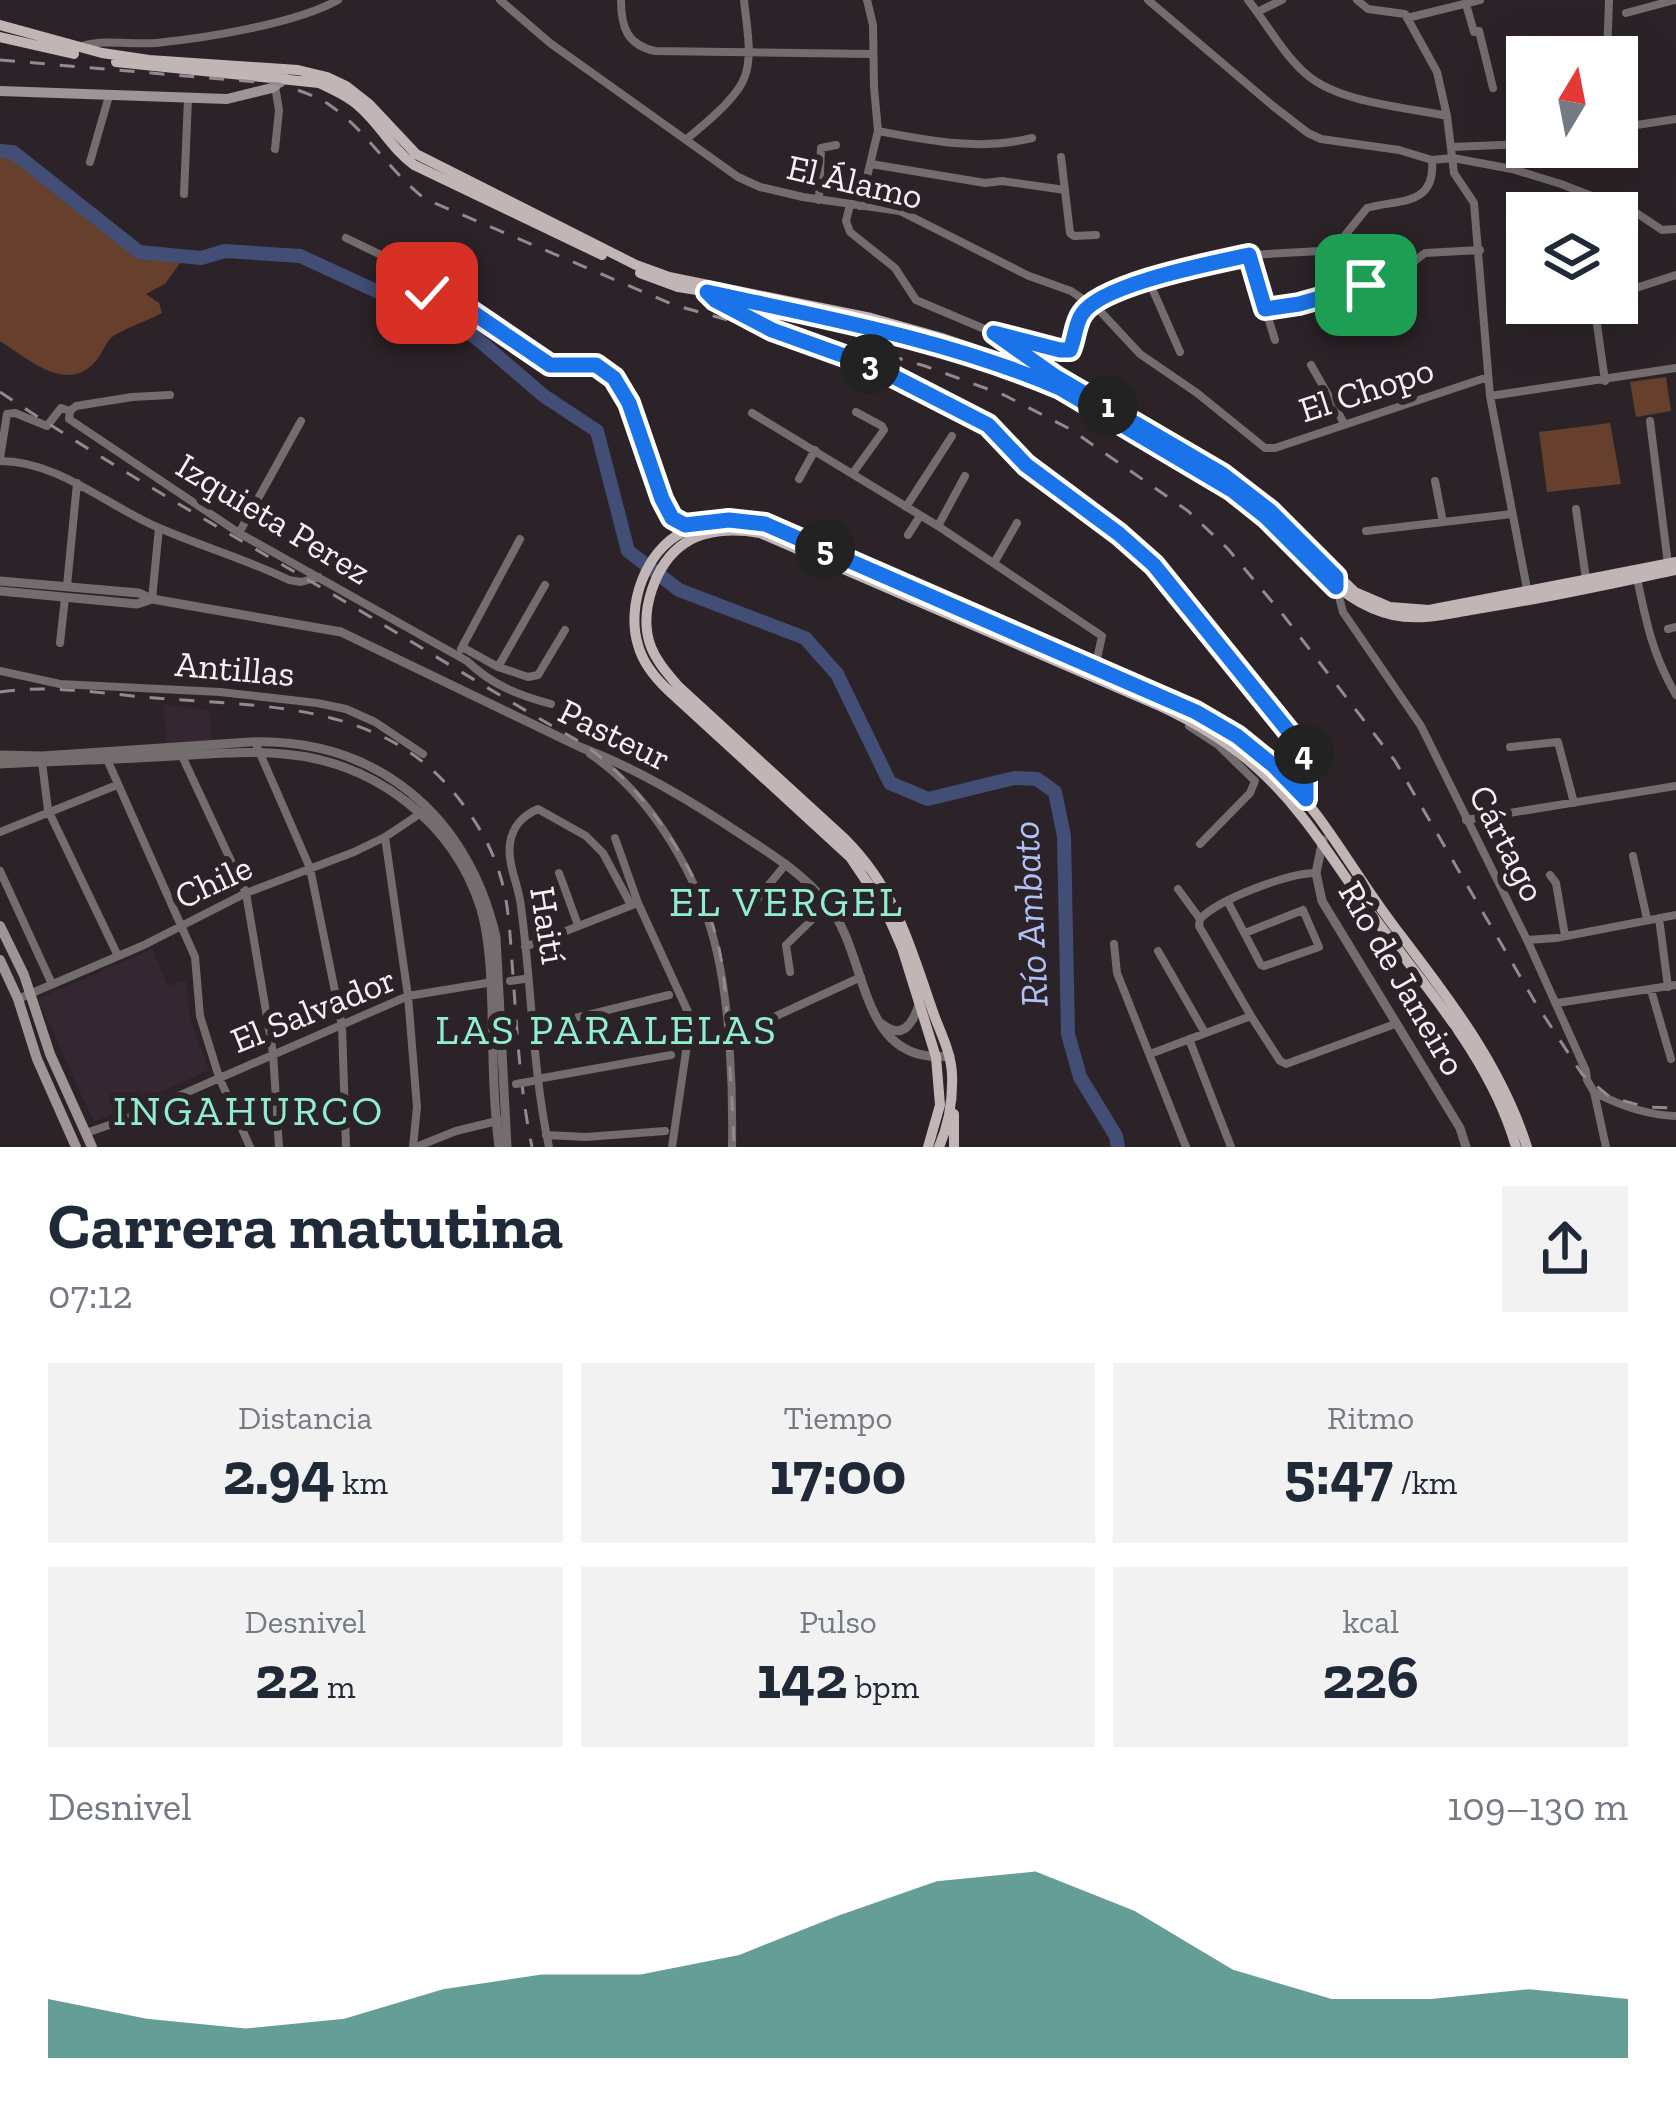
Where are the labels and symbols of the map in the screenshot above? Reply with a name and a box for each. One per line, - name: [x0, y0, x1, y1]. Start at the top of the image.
- north arrow: [1506, 36, 1638, 168]
- street label: El Álamo: [783, 145, 927, 218]
- pin: [1315, 234, 1417, 336]
- pin: [376, 242, 478, 344]
- pin: 3: [840, 334, 900, 394]
- street label: El Chopo: [1293, 348, 1439, 431]
- pin: 1: [1078, 376, 1138, 436]
- street label: Izquieta Perez: [169, 444, 379, 593]
- pin: 5: [795, 519, 855, 579]
- street label: Antillas: [173, 642, 296, 695]
- street label: Pasteur: [552, 689, 678, 780]
- pin: 4: [1274, 724, 1334, 784]
- street label: Cártago: [1460, 778, 1555, 909]
- water label: Río Ambato: [1001, 820, 1058, 1008]
- street label: Chile: [168, 845, 259, 918]
- street label: Río de Janeiro: [1330, 873, 1475, 1083]
- district label: EL VERGEL: [669, 876, 905, 927]
- street label: Haití: [521, 883, 576, 967]
- street label: El Salvador: [225, 957, 402, 1062]
- district label: LAS PARALELAS: [435, 1004, 779, 1055]
- district label: INGAHURCO: [113, 1085, 385, 1136]

